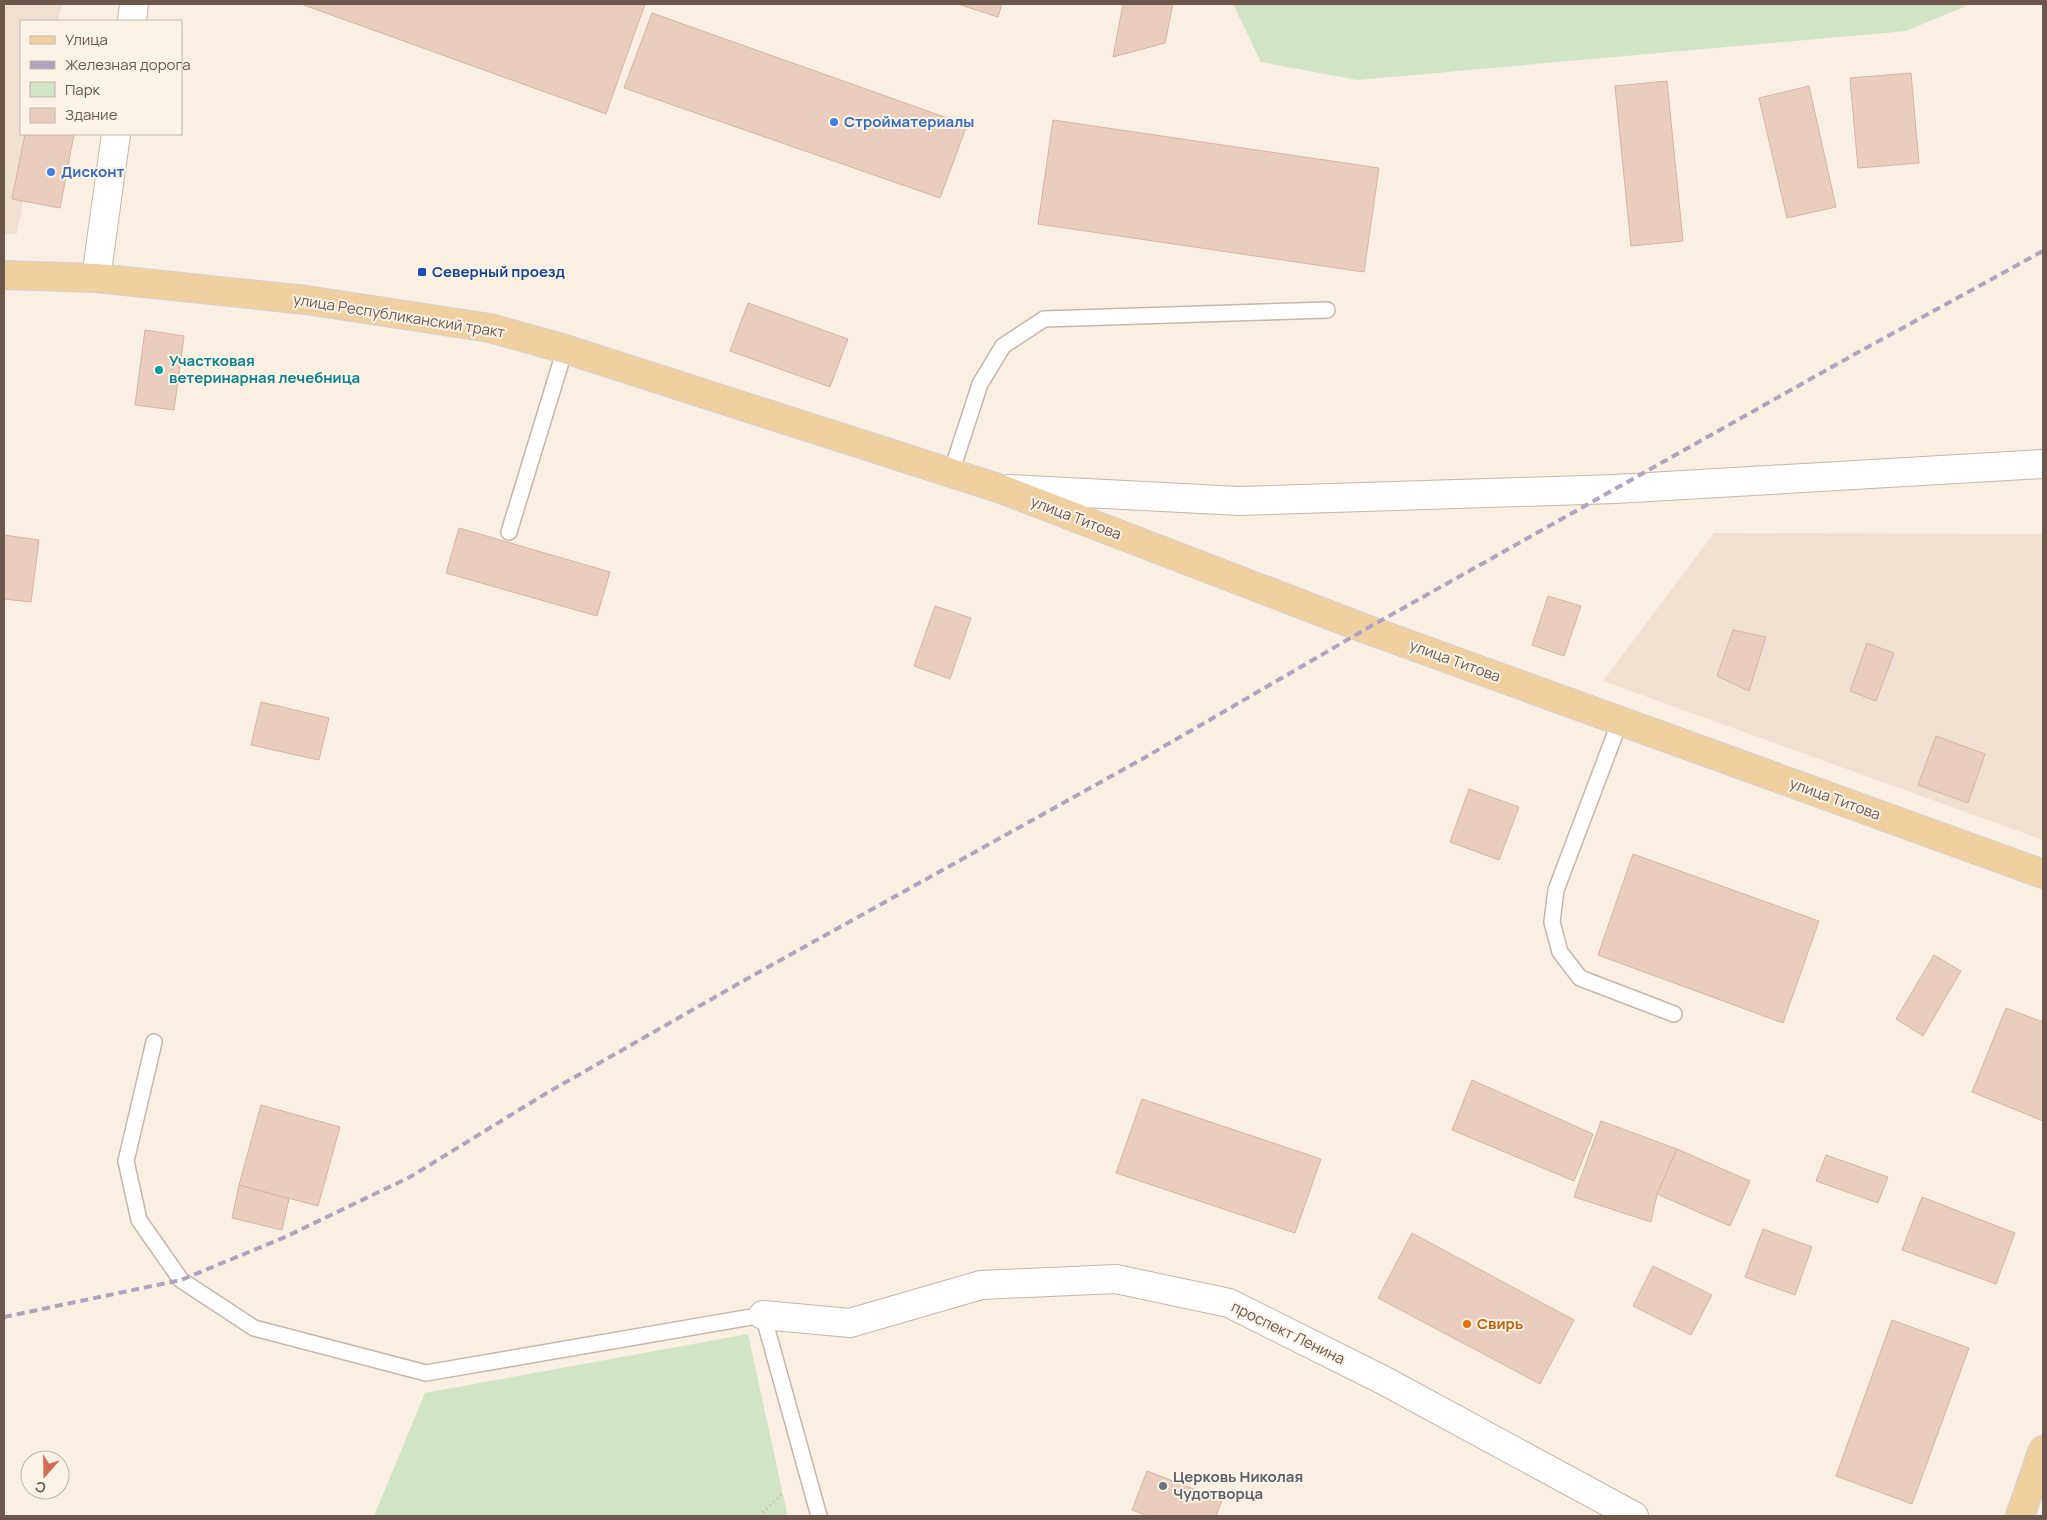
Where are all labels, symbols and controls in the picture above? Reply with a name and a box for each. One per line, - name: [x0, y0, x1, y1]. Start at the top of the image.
- legend: [20, 20, 182, 135]
- text: Улица: [65, 29, 108, 50]
- text: Железная дорога: [65, 54, 190, 75]
- text: Парк: [65, 79, 101, 100]
- text: Здание: [65, 104, 118, 125]
- place label: Стройматериалы: [844, 111, 974, 132]
- marker: Стройматериалы: [828, 116, 840, 128]
- place label: Дисконт: [61, 161, 125, 182]
- marker: Дисконт: [45, 166, 57, 178]
- place label: Северный проезд: [432, 261, 565, 282]
- marker: Северный проезд: [416, 266, 428, 278]
- street label: улица Республиканский тракт: [292, 288, 507, 343]
- place label: Участковая ветеринарная лечебница: [169, 350, 360, 388]
- marker: Участковая ветеринарная лечебница: [153, 364, 165, 376]
- street label: улица Титова: [1028, 491, 1125, 544]
- street label: улица Титова: [1407, 634, 1504, 687]
- street label: улица Титова: [1787, 772, 1884, 825]
- street label: проспект Ленина: [1228, 1296, 1348, 1369]
- place label: Свирь: [1477, 1313, 1523, 1334]
- marker: Свирь: [1461, 1318, 1473, 1330]
- north arrow: [20, 1450, 70, 1500]
- place label: Церковь Николая Чудотворца: [1173, 1466, 1303, 1504]
- text: С: [32, 1477, 48, 1498]
- marker: Церковь Николая Чудотворца: [1157, 1480, 1169, 1492]

